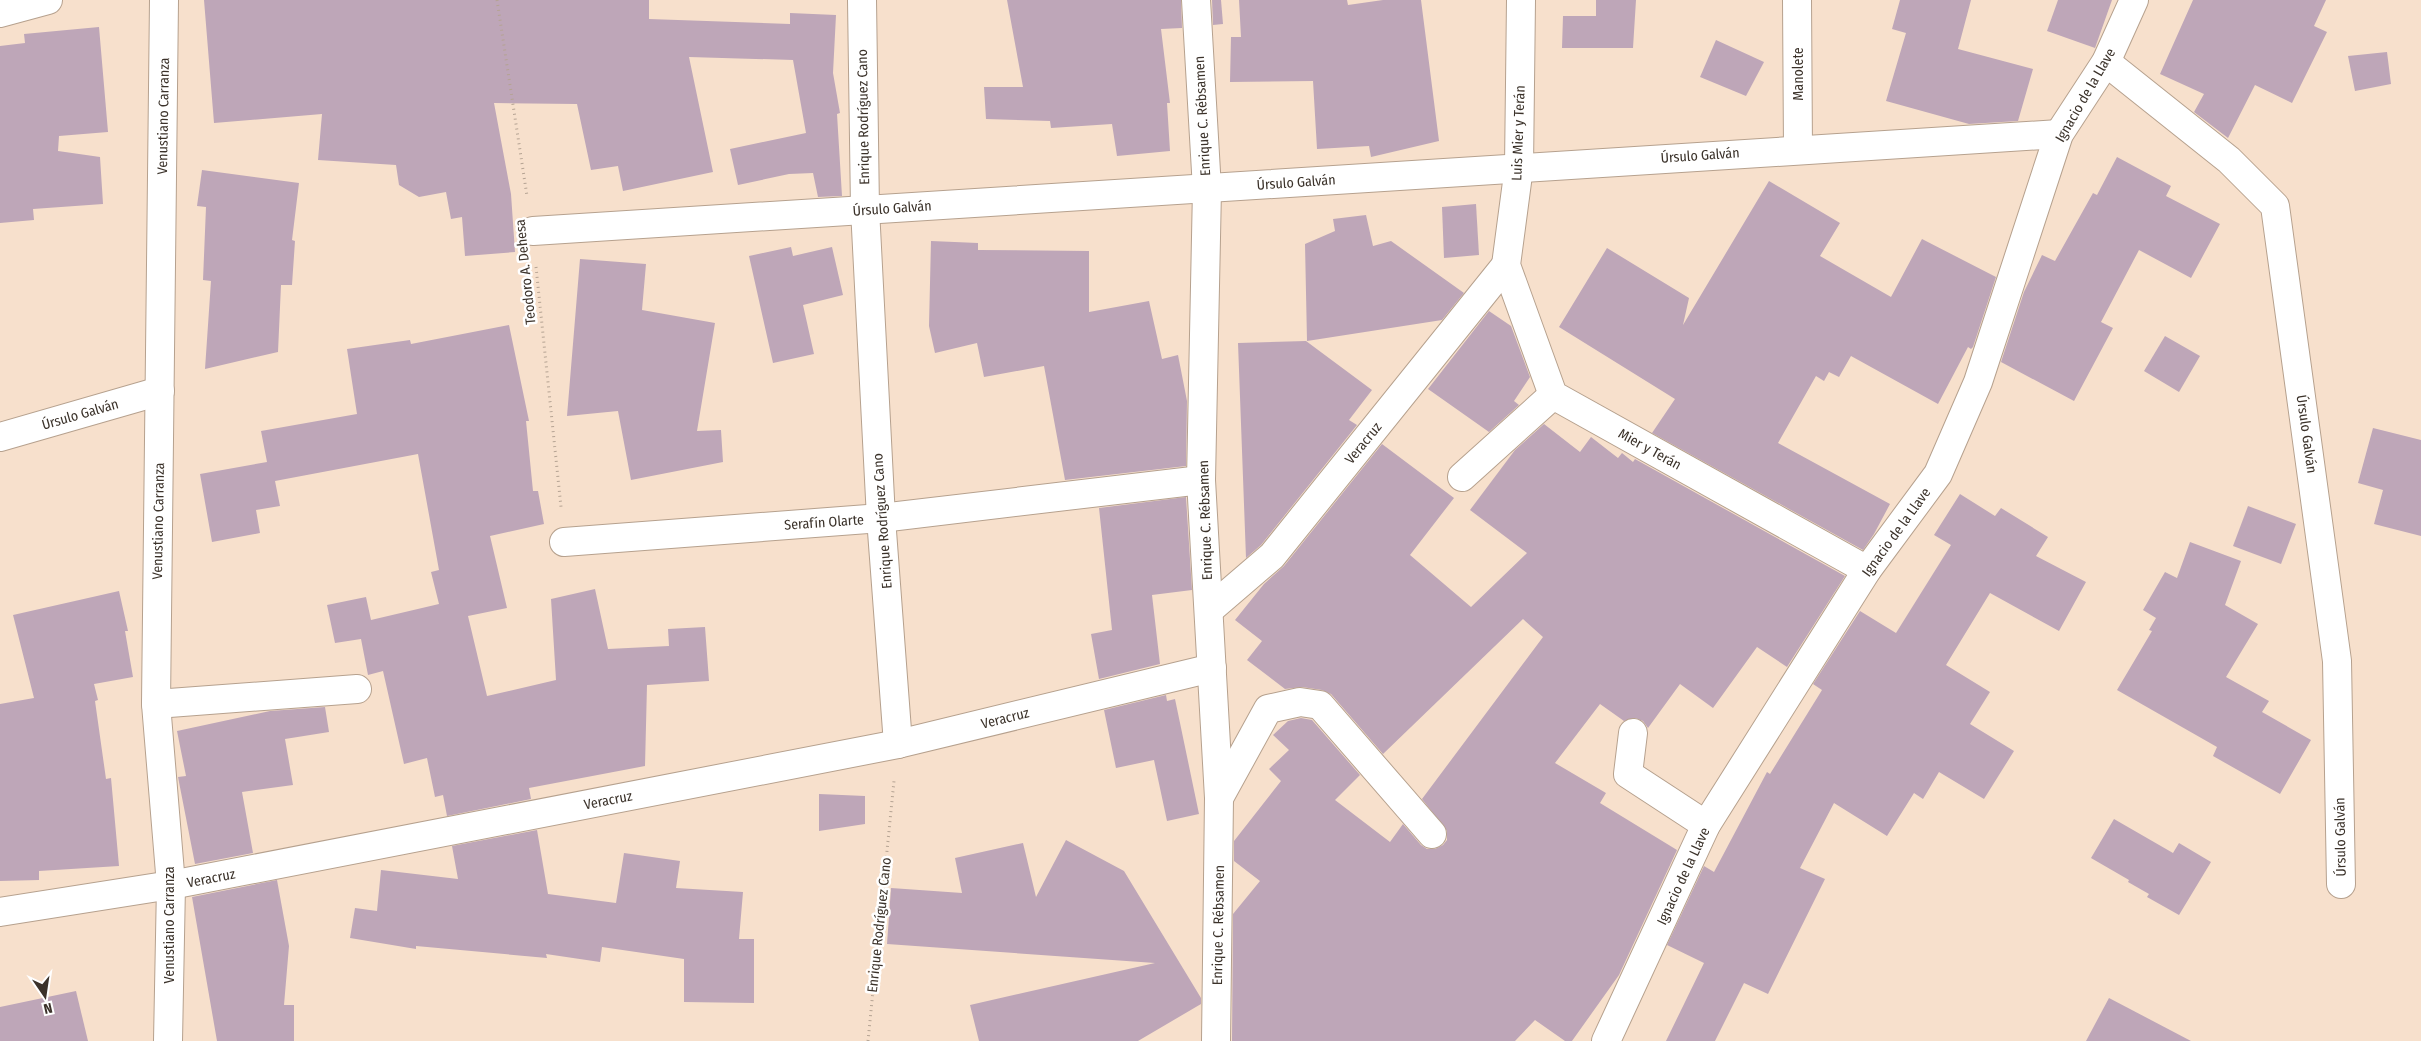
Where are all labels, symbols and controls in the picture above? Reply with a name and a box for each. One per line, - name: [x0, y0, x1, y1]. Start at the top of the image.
- street label: Ignacio de la Llave: [2052, 45, 2119, 145]
- street label: Manolete: [1790, 47, 1807, 101]
- street label: Enrique Rodríguez Cano: [854, 49, 873, 185]
- street label: Enrique C. Rébsamen: [1191, 56, 1214, 176]
- street label: Venustiano Carranza: [154, 57, 173, 175]
- street label: Luis Mier y Terán: [1508, 85, 1529, 181]
- street label: Úrsulo Galván: [1660, 143, 1740, 167]
- street label: Úrsulo Galván: [1256, 170, 1336, 194]
- street label: Úrsulo Galván: [852, 196, 932, 220]
- street label: Teodoro A. Dehesa: [512, 218, 539, 325]
- street label: Úrsulo Galván: [40, 394, 120, 434]
- street label: Úrsulo Galván: [2293, 394, 2321, 474]
- street label: Veracruz: [1341, 419, 1386, 468]
- street label: Mier y Terán: [1615, 425, 1684, 474]
- street label: Enrique Rodríguez Cano: [869, 453, 896, 589]
- street label: Enrique C. Rébsamen: [1195, 460, 1216, 580]
- street label: Venustiano Carranza: [149, 462, 168, 580]
- street label: Ignacio de la Llave: [1859, 485, 1934, 580]
- street label: Serafín Olarte: [784, 511, 865, 534]
- street label: Veracruz: [979, 704, 1031, 733]
- street label: Veracruz: [583, 787, 634, 813]
- street label: Úrsulo Galván: [2330, 797, 2350, 877]
- street label: Ignacio de la Llave: [1653, 825, 1713, 928]
- street label: Enrique Rodríguez Cano: [864, 857, 895, 994]
- street label: Veracruz: [186, 865, 237, 891]
- street label: Enrique C. Rébsamen: [1209, 865, 1228, 985]
- street label: Venustiano Carranza: [161, 866, 178, 984]
- north arrow: [20, 971, 70, 1021]
- text: N: [42, 999, 54, 1017]

